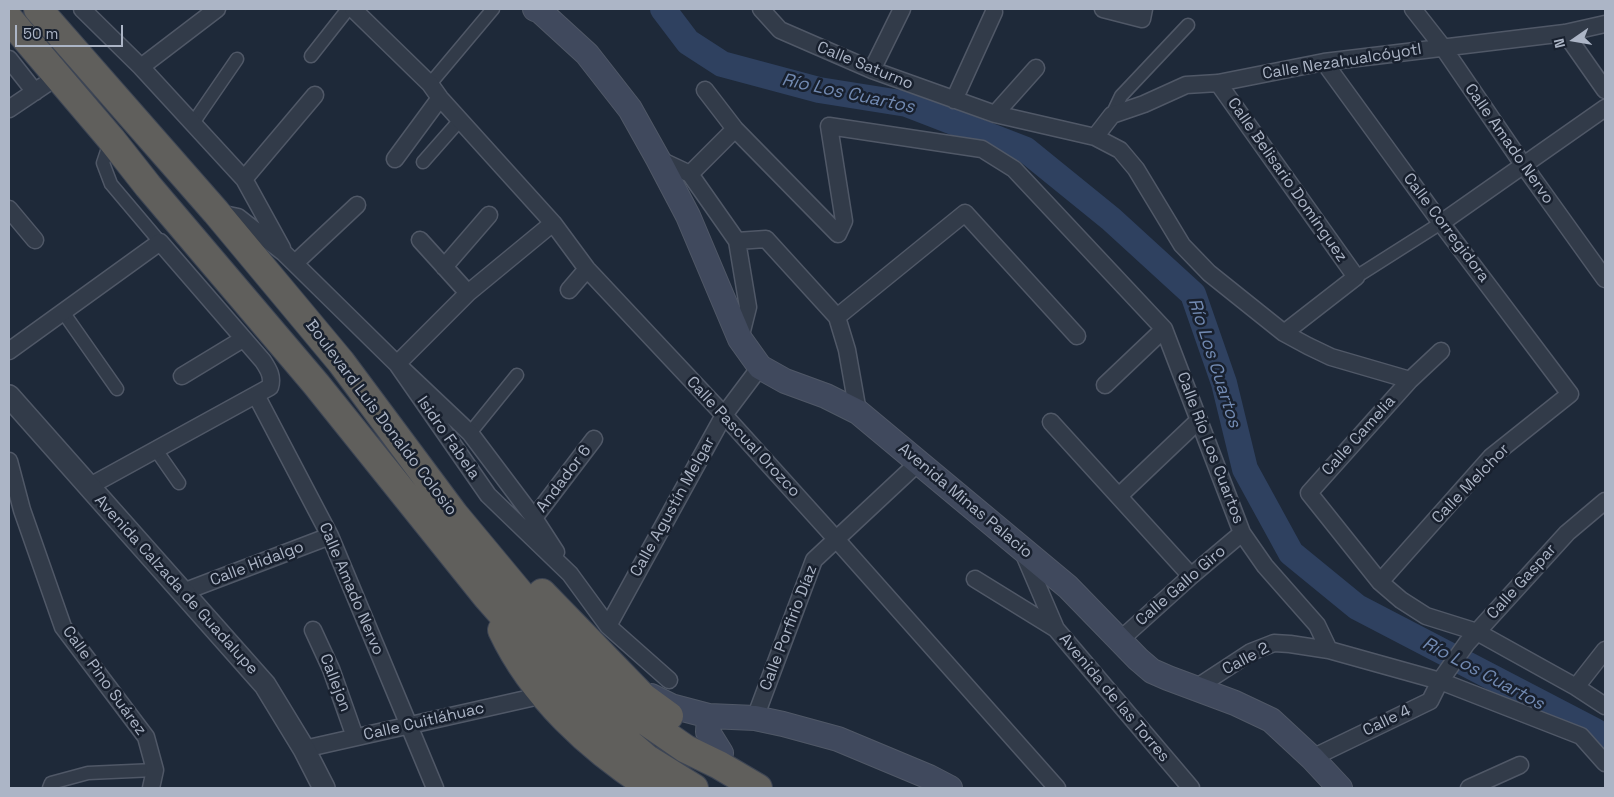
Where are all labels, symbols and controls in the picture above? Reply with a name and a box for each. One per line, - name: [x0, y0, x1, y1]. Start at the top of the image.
- scale bar: [18, 15, 125, 47]
- north arrow: [1549, 15, 1599, 65]
- text: 50 m: [23, 24, 58, 43]
- text: N: [1550, 37, 1569, 50]
- street label: Calle Saturno: [814, 38, 916, 94]
- street label: Calle Nezahualcóyotl: [1261, 40, 1423, 84]
- water label: Río Los Cuartos: [780, 69, 916, 119]
- street label: Calle Amado Nervo: [1460, 80, 1558, 208]
- street label: Calle Belisario Domínguez: [1223, 94, 1351, 266]
- street label: Calle Corregidora: [1399, 170, 1493, 286]
- water label: Río Los Cuartos: [1183, 296, 1245, 430]
- street label: Boulevard Luis Donaldo Colosio: [301, 316, 461, 520]
- street label: Calle Río Los Cuartos: [1172, 370, 1248, 526]
- street label: Calle Pascual Orozco: [682, 373, 804, 501]
- street label: Calle Camelia: [1318, 392, 1400, 480]
- street label: Isidro Fabela: [412, 393, 484, 483]
- street label: Calle Agustín Melgar: [626, 434, 720, 580]
- street label: Avenida Minas Palacio: [894, 439, 1036, 563]
- street label: Calle Melchor: [1428, 440, 1514, 528]
- street label: Andador 6: [532, 442, 596, 516]
- street label: Avenida Calzada de Guadalupe: [90, 491, 262, 679]
- street label: Calle Amado Nervo: [314, 520, 388, 658]
- street label: Calle Hidalgo: [207, 537, 307, 591]
- street label: Calle Gaspar: [1483, 540, 1561, 624]
- street label: Calle Gallo Giro: [1132, 542, 1230, 630]
- street label: Calle Porfirio Díaz: [756, 563, 822, 693]
- street label: Calle Pino Suárez: [58, 623, 150, 739]
- street label: Avenida de las Torres: [1055, 630, 1173, 766]
- water label: Río Los Cuartos: [1418, 633, 1548, 715]
- street label: Calle 2: [1219, 639, 1273, 679]
- street label: Callejon: [315, 651, 355, 715]
- street label: Calle Cuitláhuac: [362, 699, 486, 745]
- street label: Calle 4: [1360, 701, 1414, 741]

